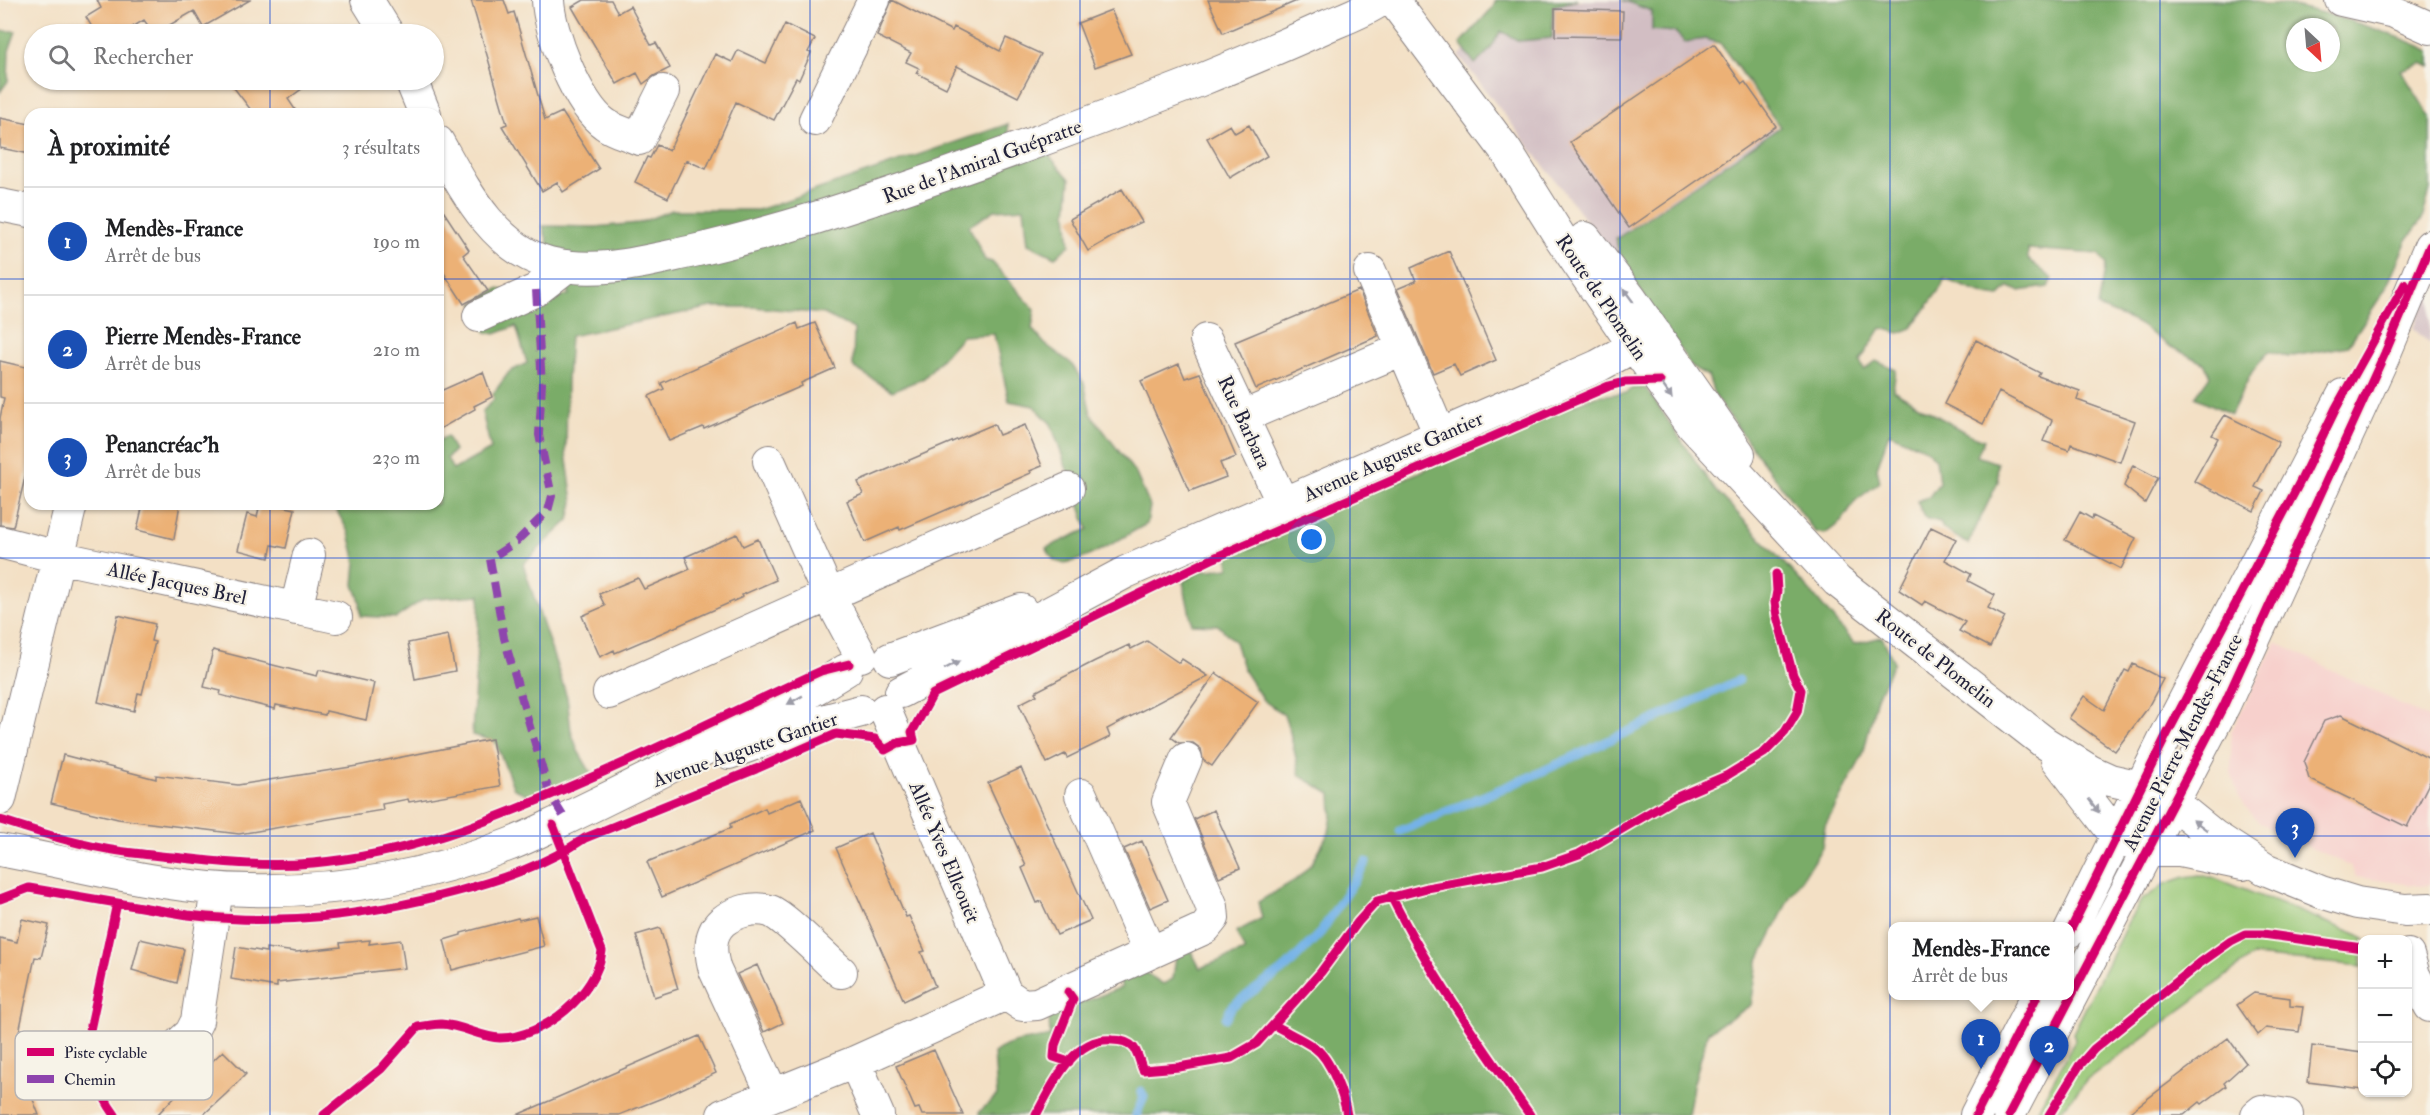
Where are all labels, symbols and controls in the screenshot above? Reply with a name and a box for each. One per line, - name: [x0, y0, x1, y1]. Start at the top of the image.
- north arrow: [2286, 18, 2340, 72]
- search box: [24, 24, 444, 90]
- icon: search: [45, 41, 78, 74]
- text: Rechercher: [93, 43, 193, 71]
- street label: Rue de l'Amiral Guépratte: [879, 114, 1085, 210]
- text: À proximité: [48, 131, 170, 163]
- text: 3 résultats: [342, 135, 420, 160]
- text: Mendès-France: [105, 215, 243, 243]
- text: 1: [64, 229, 71, 254]
- text: 190 m: [373, 229, 420, 254]
- street label: Route de Plomelin: [1550, 230, 1653, 365]
- text: Arrêt de bus: [105, 243, 201, 268]
- one-way arrow: [1623, 288, 1635, 303]
- text: Pierre Mendès-France: [105, 323, 301, 351]
- text: 2: [62, 337, 73, 362]
- text: 210 m: [373, 337, 420, 362]
- text: Arrêt de bus: [105, 351, 201, 376]
- street label: Rue Barbara: [1212, 372, 1277, 473]
- one-way arrow: [1661, 382, 1673, 398]
- street label: Avenue Auguste Gantier: [1299, 405, 1487, 508]
- text: Penancréac'h: [105, 431, 219, 459]
- text: 3: [64, 445, 71, 470]
- text: 230 m: [372, 445, 420, 470]
- text: Arrêt de bus: [105, 459, 201, 484]
- your location: [1297, 525, 1326, 554]
- street label: Allée Jacques Brel: [104, 556, 249, 610]
- street label: Route de Plomelin: [1870, 603, 2001, 713]
- street label: Avenue Pierre Mendès-France: [2116, 630, 2248, 856]
- one-way arrow: [944, 660, 961, 670]
- one-way arrow: [786, 695, 803, 705]
- street label: Avenue Auguste Gantier: [648, 706, 842, 793]
- street label: Allée Yves Elleouët: [903, 777, 986, 927]
- one-way arrow: [2088, 798, 2100, 814]
- pin: 3: [2276, 808, 2314, 858]
- one-way arrow: [2192, 819, 2208, 831]
- popup: [1888, 922, 2074, 1000]
- text: Mendès-France: [1912, 935, 2050, 963]
- map controls: [2358, 935, 2412, 1097]
- button: +: [2358, 935, 2412, 989]
- text: Arrêt de bus: [1912, 963, 2008, 988]
- button: −: [2358, 989, 2412, 1043]
- pin: 1: [1962, 1020, 2000, 1069]
- pin: 2: [2030, 1026, 2068, 1076]
- legend: [15, 1031, 213, 1100]
- text: Piste cyclable: [64, 1043, 148, 1063]
- button: locate: [2358, 1043, 2412, 1097]
- text: Chemin: [64, 1070, 116, 1090]

